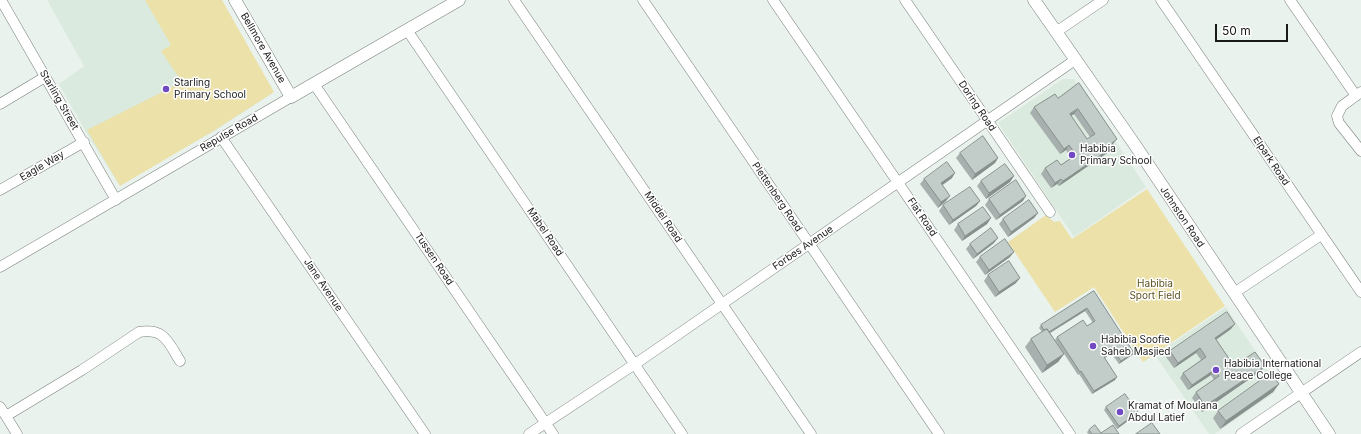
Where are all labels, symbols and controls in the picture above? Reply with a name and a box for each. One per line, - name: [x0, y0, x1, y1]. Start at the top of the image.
- street label: Bellmore Avenue: [238, 11, 288, 85]
- scale bar: [1217, 16, 1290, 42]
- text: 50 m: [1222, 23, 1251, 38]
- street label: Starling Street: [37, 68, 81, 132]
- place label: Starling Primary School: [174, 77, 246, 100]
- street label: Doring Road: [956, 78, 998, 134]
- marker: Starling Primary School: [161, 84, 171, 94]
- street label: Repulse Road: [198, 112, 260, 154]
- street label: Elpark Road: [1250, 134, 1292, 188]
- place label: Habibia Primary School: [1080, 143, 1152, 166]
- street label: Eagle Way: [18, 148, 66, 184]
- marker: Habibia Primary School: [1067, 150, 1077, 160]
- street label: Plettenberg Road: [749, 160, 805, 234]
- street label: Johnston Road: [1157, 184, 1207, 250]
- street label: Middel Road: [642, 189, 684, 245]
- street label: Flat Road: [905, 195, 939, 239]
- street label: Mabel Road: [524, 205, 566, 259]
- street label: Forbes Avenue: [770, 223, 836, 273]
- street label: Tussen Road: [412, 230, 456, 288]
- street label: Jane Avenue: [301, 256, 345, 314]
- park label: Habibia Sport Field: [1129, 278, 1181, 302]
- place label: Habibia Soofie Saheb Masjied: [1101, 334, 1170, 358]
- marker: Habibia Soofie Saheb Masjied: [1088, 341, 1098, 351]
- place label: Habibia International Peace College: [1224, 358, 1321, 382]
- marker: Habibia International Peace College: [1211, 365, 1221, 375]
- place label: Kramat of Moulana Abdul Latief: [1128, 400, 1218, 424]
- marker: Kramat of Moulana Abdul Latief: [1115, 407, 1125, 417]

